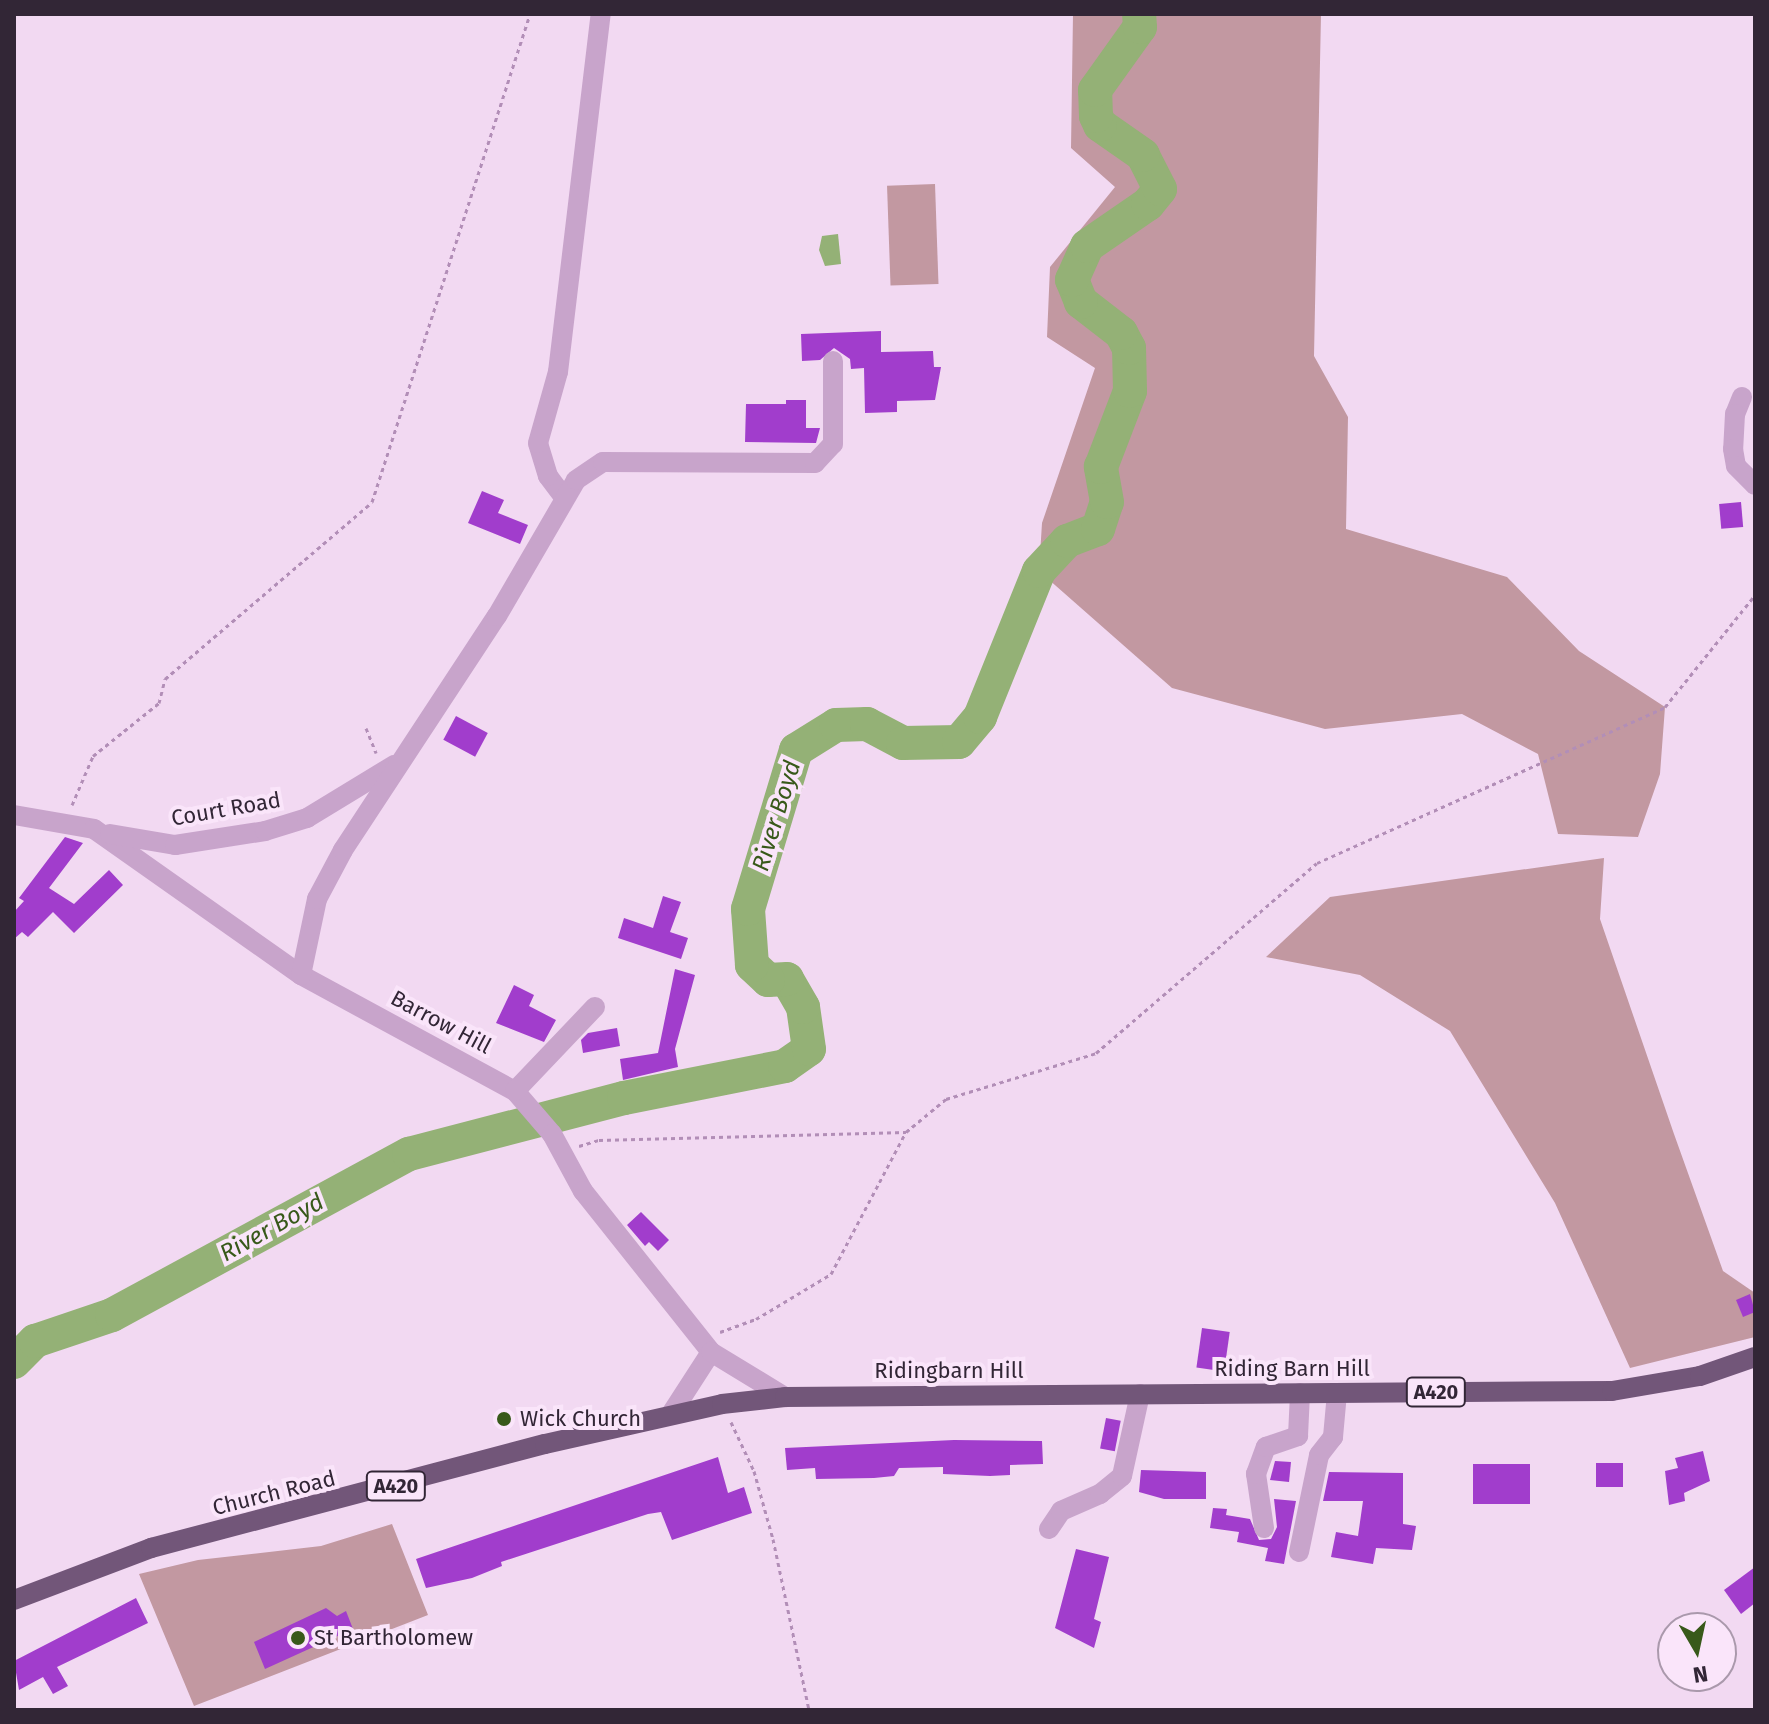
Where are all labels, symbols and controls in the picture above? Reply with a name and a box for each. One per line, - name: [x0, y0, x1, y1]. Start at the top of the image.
- water label: River Boyd: [747, 757, 807, 875]
- street label: Court Road: [169, 786, 283, 832]
- street label: Barrow Hill: [386, 984, 496, 1060]
- water label: River Boyd: [215, 1188, 329, 1268]
- street label: Riding Barn Hill: [1214, 1356, 1370, 1382]
- street label: Ridingbarn Hill: [874, 1358, 1024, 1384]
- road number: A420: [1404, 1376, 1468, 1408]
- place label: Wick Church: [520, 1406, 641, 1432]
- marker: Wick Church: [495, 1410, 513, 1428]
- street label: Church Road: [210, 1465, 338, 1521]
- road number: A420: [364, 1470, 428, 1502]
- north arrow: [1657, 1612, 1737, 1692]
- place label: St Bartholomew: [314, 1625, 473, 1651]
- marker: St Bartholomew: [289, 1629, 307, 1647]
- text: N: [1691, 1660, 1710, 1689]

